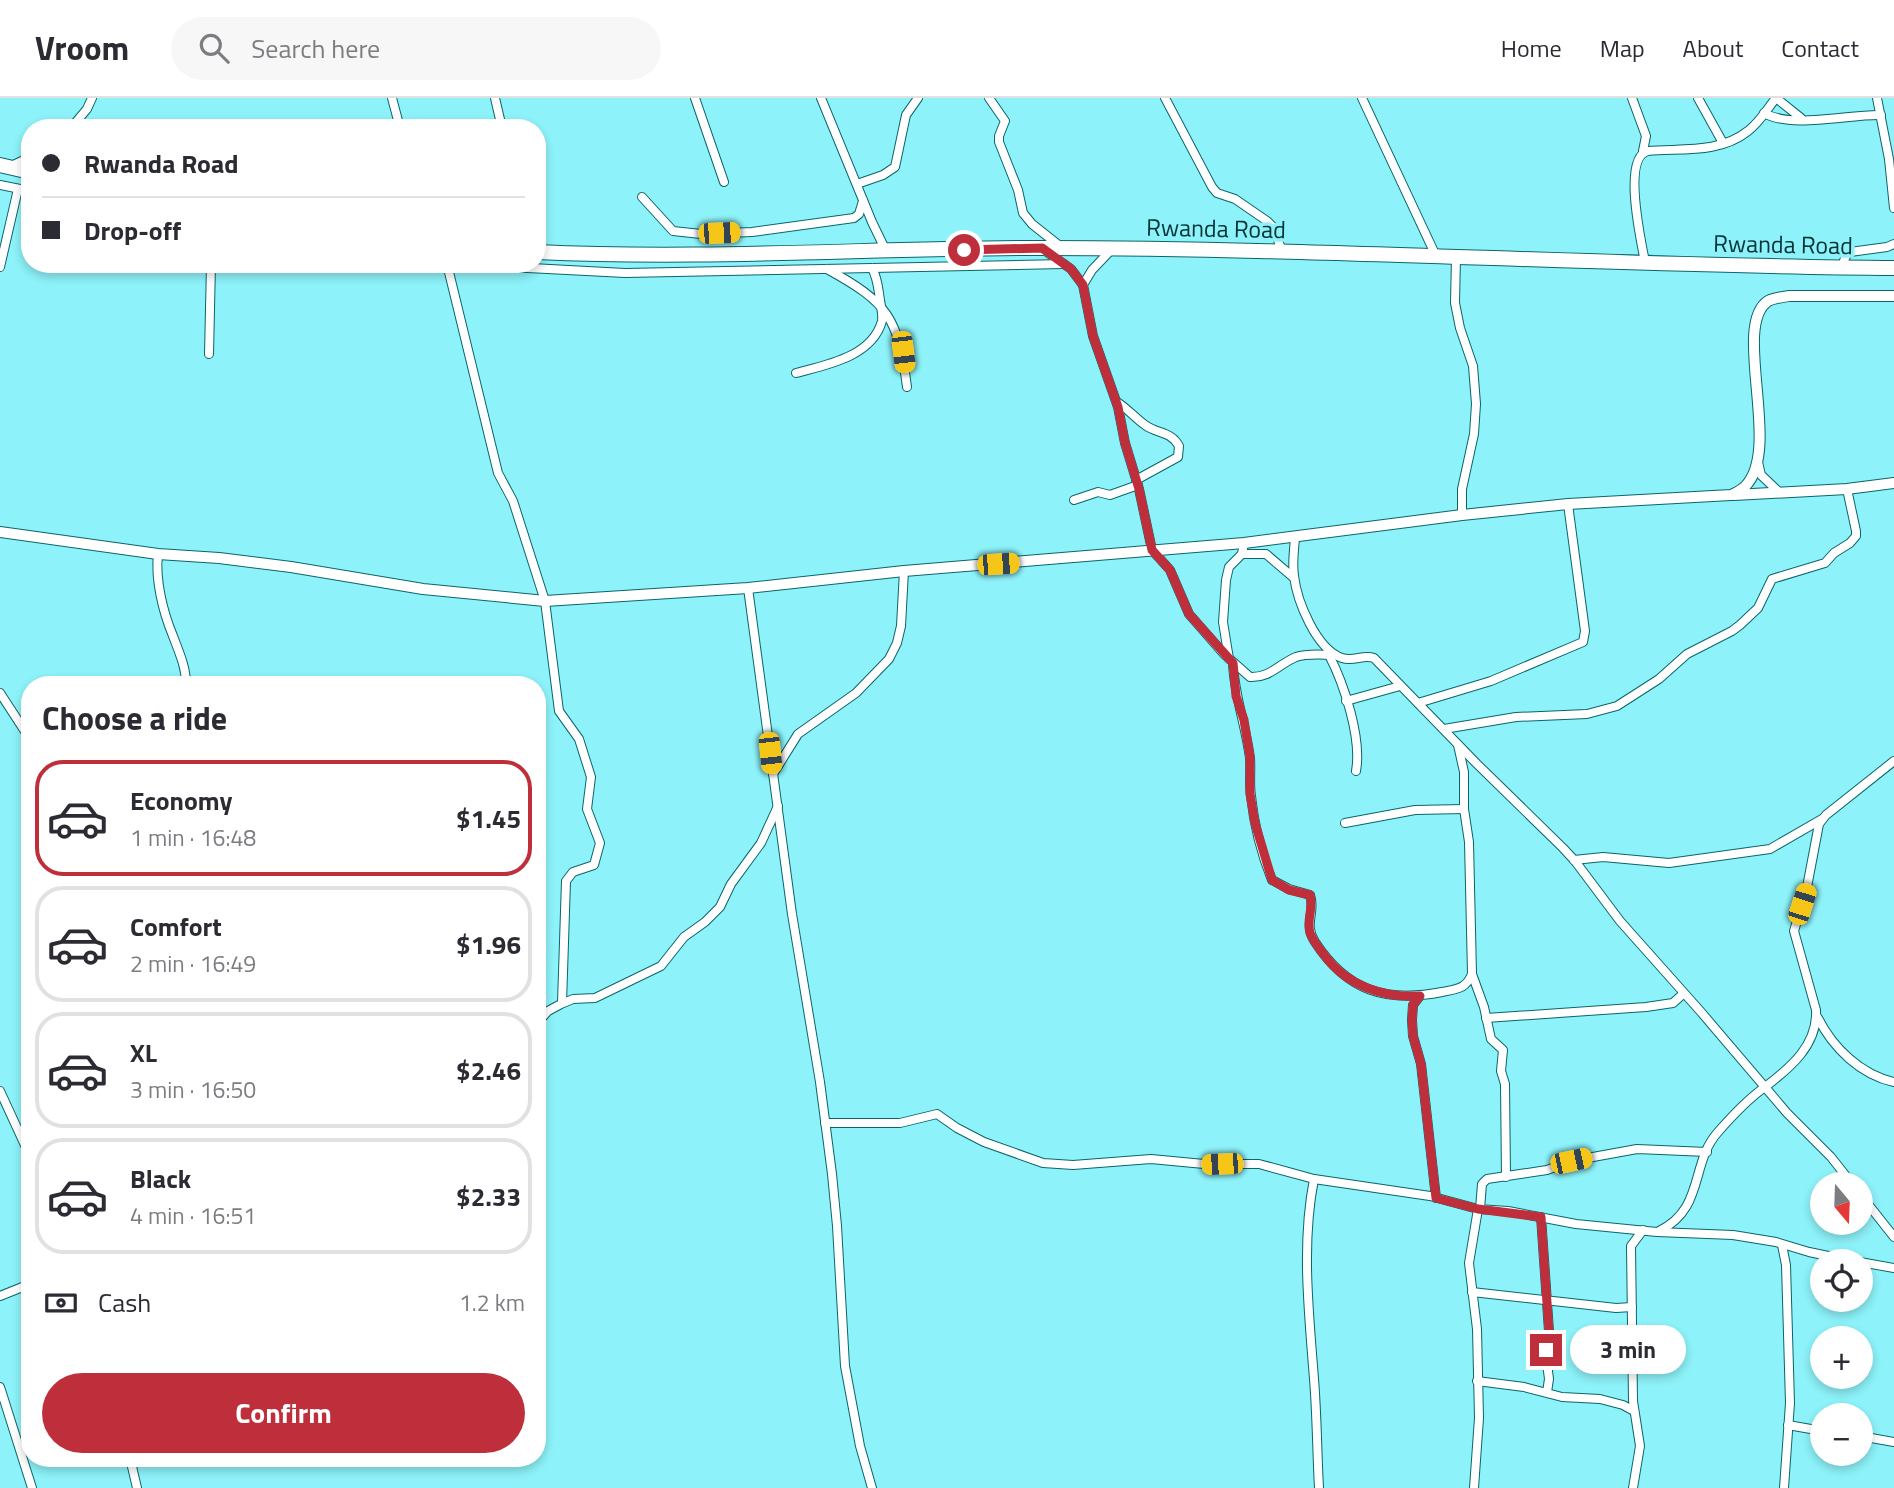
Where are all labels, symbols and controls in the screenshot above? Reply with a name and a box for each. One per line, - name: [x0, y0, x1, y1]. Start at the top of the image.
- search box: [171, 17, 661, 80]
- text: Vroom: [35, 23, 129, 73]
- icon: search: [195, 29, 233, 67]
- text: Search here: [251, 29, 380, 68]
- text: Home: [1501, 30, 1562, 66]
- text: Map: [1600, 30, 1645, 66]
- text: About: [1683, 30, 1743, 66]
- text: Contact: [1781, 30, 1859, 66]
- text: Rwanda Road: [84, 144, 238, 183]
- street label: Rwanda Road: [1146, 209, 1286, 247]
- text: Drop-off: [84, 211, 181, 250]
- car: [698, 222, 741, 244]
- street label: Rwanda Road: [1713, 225, 1853, 263]
- route start: [948, 234, 980, 266]
- car: [891, 330, 916, 374]
- car: [977, 552, 1020, 576]
- text: Choose a ride: [42, 694, 227, 742]
- car: [758, 731, 783, 775]
- text: Economy: [130, 781, 232, 820]
- icon: car: [46, 787, 109, 850]
- text: $1.45: [456, 799, 521, 838]
- text: 1 min · 16:48: [130, 820, 256, 855]
- car: [1786, 881, 1819, 927]
- text: Comfort: [130, 907, 222, 946]
- icon: car: [46, 913, 109, 976]
- text: $1.96: [456, 925, 521, 964]
- text: 2 min · 16:49: [130, 946, 256, 981]
- text: XL: [130, 1033, 157, 1072]
- icon: car: [46, 1039, 109, 1102]
- text: $2.46: [456, 1051, 521, 1090]
- text: 3 min · 16:50: [130, 1072, 256, 1107]
- car: [1549, 1146, 1594, 1176]
- car: [1201, 1153, 1244, 1175]
- text: Black: [130, 1159, 191, 1198]
- icon: car: [46, 1165, 109, 1228]
- north arrow: [1810, 1172, 1872, 1236]
- map controls: [1810, 1172, 1873, 1466]
- text: $2.33: [456, 1177, 521, 1216]
- text: 4 min · 16:51: [130, 1198, 256, 1233]
- button: locate: [1810, 1249, 1873, 1312]
- text: Cash: [98, 1283, 151, 1322]
- icon: cash: [42, 1284, 80, 1322]
- text: 1.2 km: [459, 1285, 525, 1320]
- callout: 3 min: [1570, 1326, 1686, 1374]
- button: +: [1810, 1326, 1873, 1389]
- text: 3 min: [1600, 1332, 1656, 1367]
- route end: [1530, 1334, 1562, 1366]
- button: Confirm: [42, 1373, 525, 1453]
- button: −: [1810, 1403, 1873, 1466]

